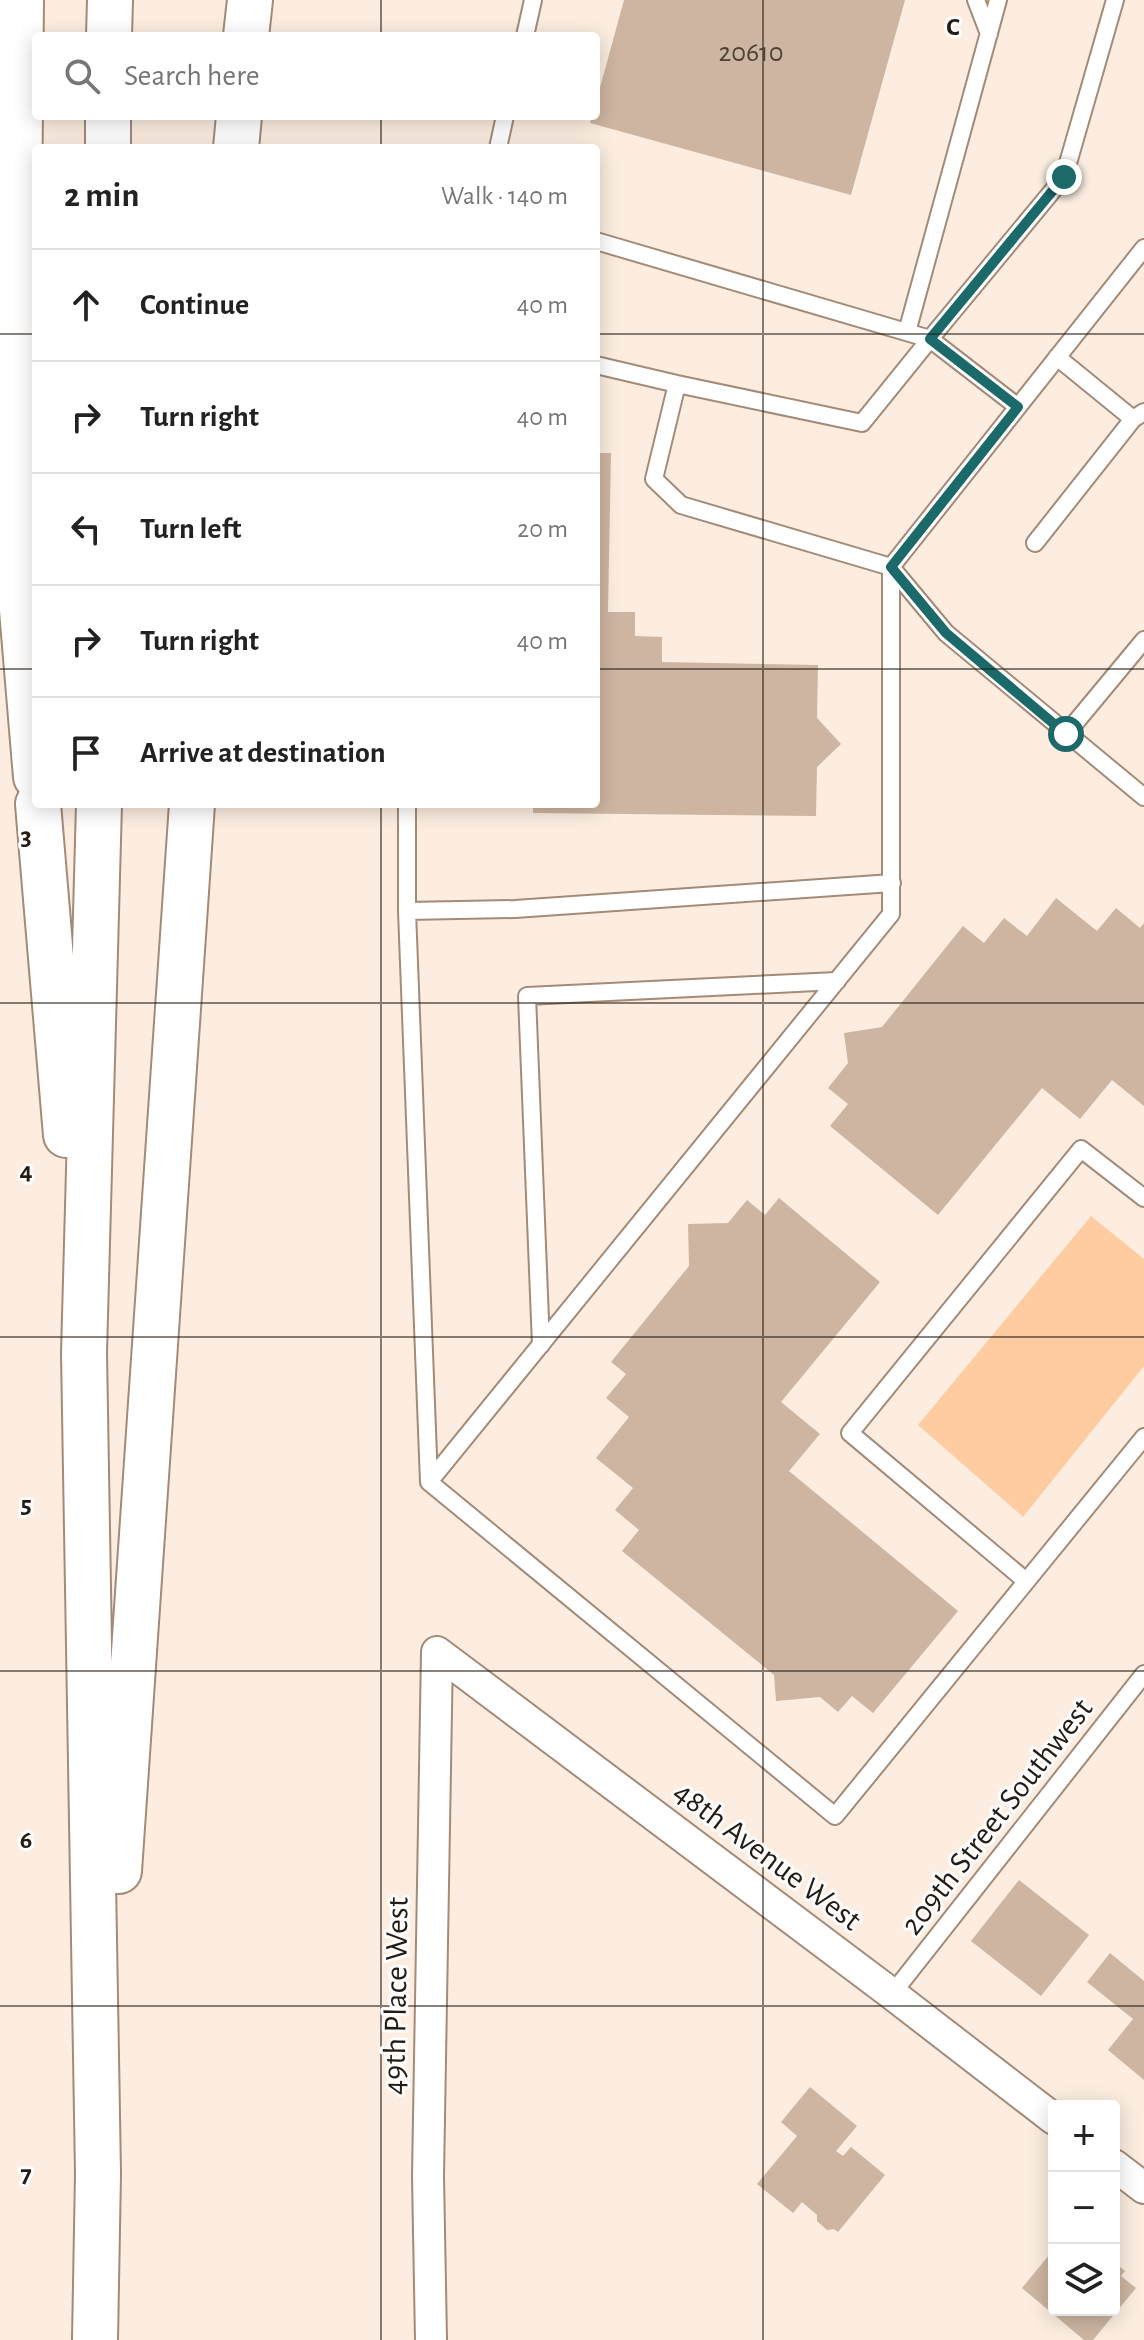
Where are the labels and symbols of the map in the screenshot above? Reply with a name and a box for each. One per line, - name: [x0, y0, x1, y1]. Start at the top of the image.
- text: C: [946, 14, 960, 40]
- house number: 20610: [718, 39, 784, 67]
- route end: [1046, 159, 1082, 195]
- route start: [1048, 716, 1084, 752]
- text: 3: [20, 824, 32, 850]
- text: 4: [19, 1158, 33, 1184]
- text: 5: [20, 1492, 32, 1518]
- street label: 209th Street Southwest: [895, 1693, 1099, 1941]
- street label: 48th Avenue West: [668, 1775, 867, 1936]
- text: 6: [20, 1827, 32, 1853]
- street label: 49th Place West: [378, 1897, 414, 2095]
- text: 7: [20, 2161, 32, 2187]

